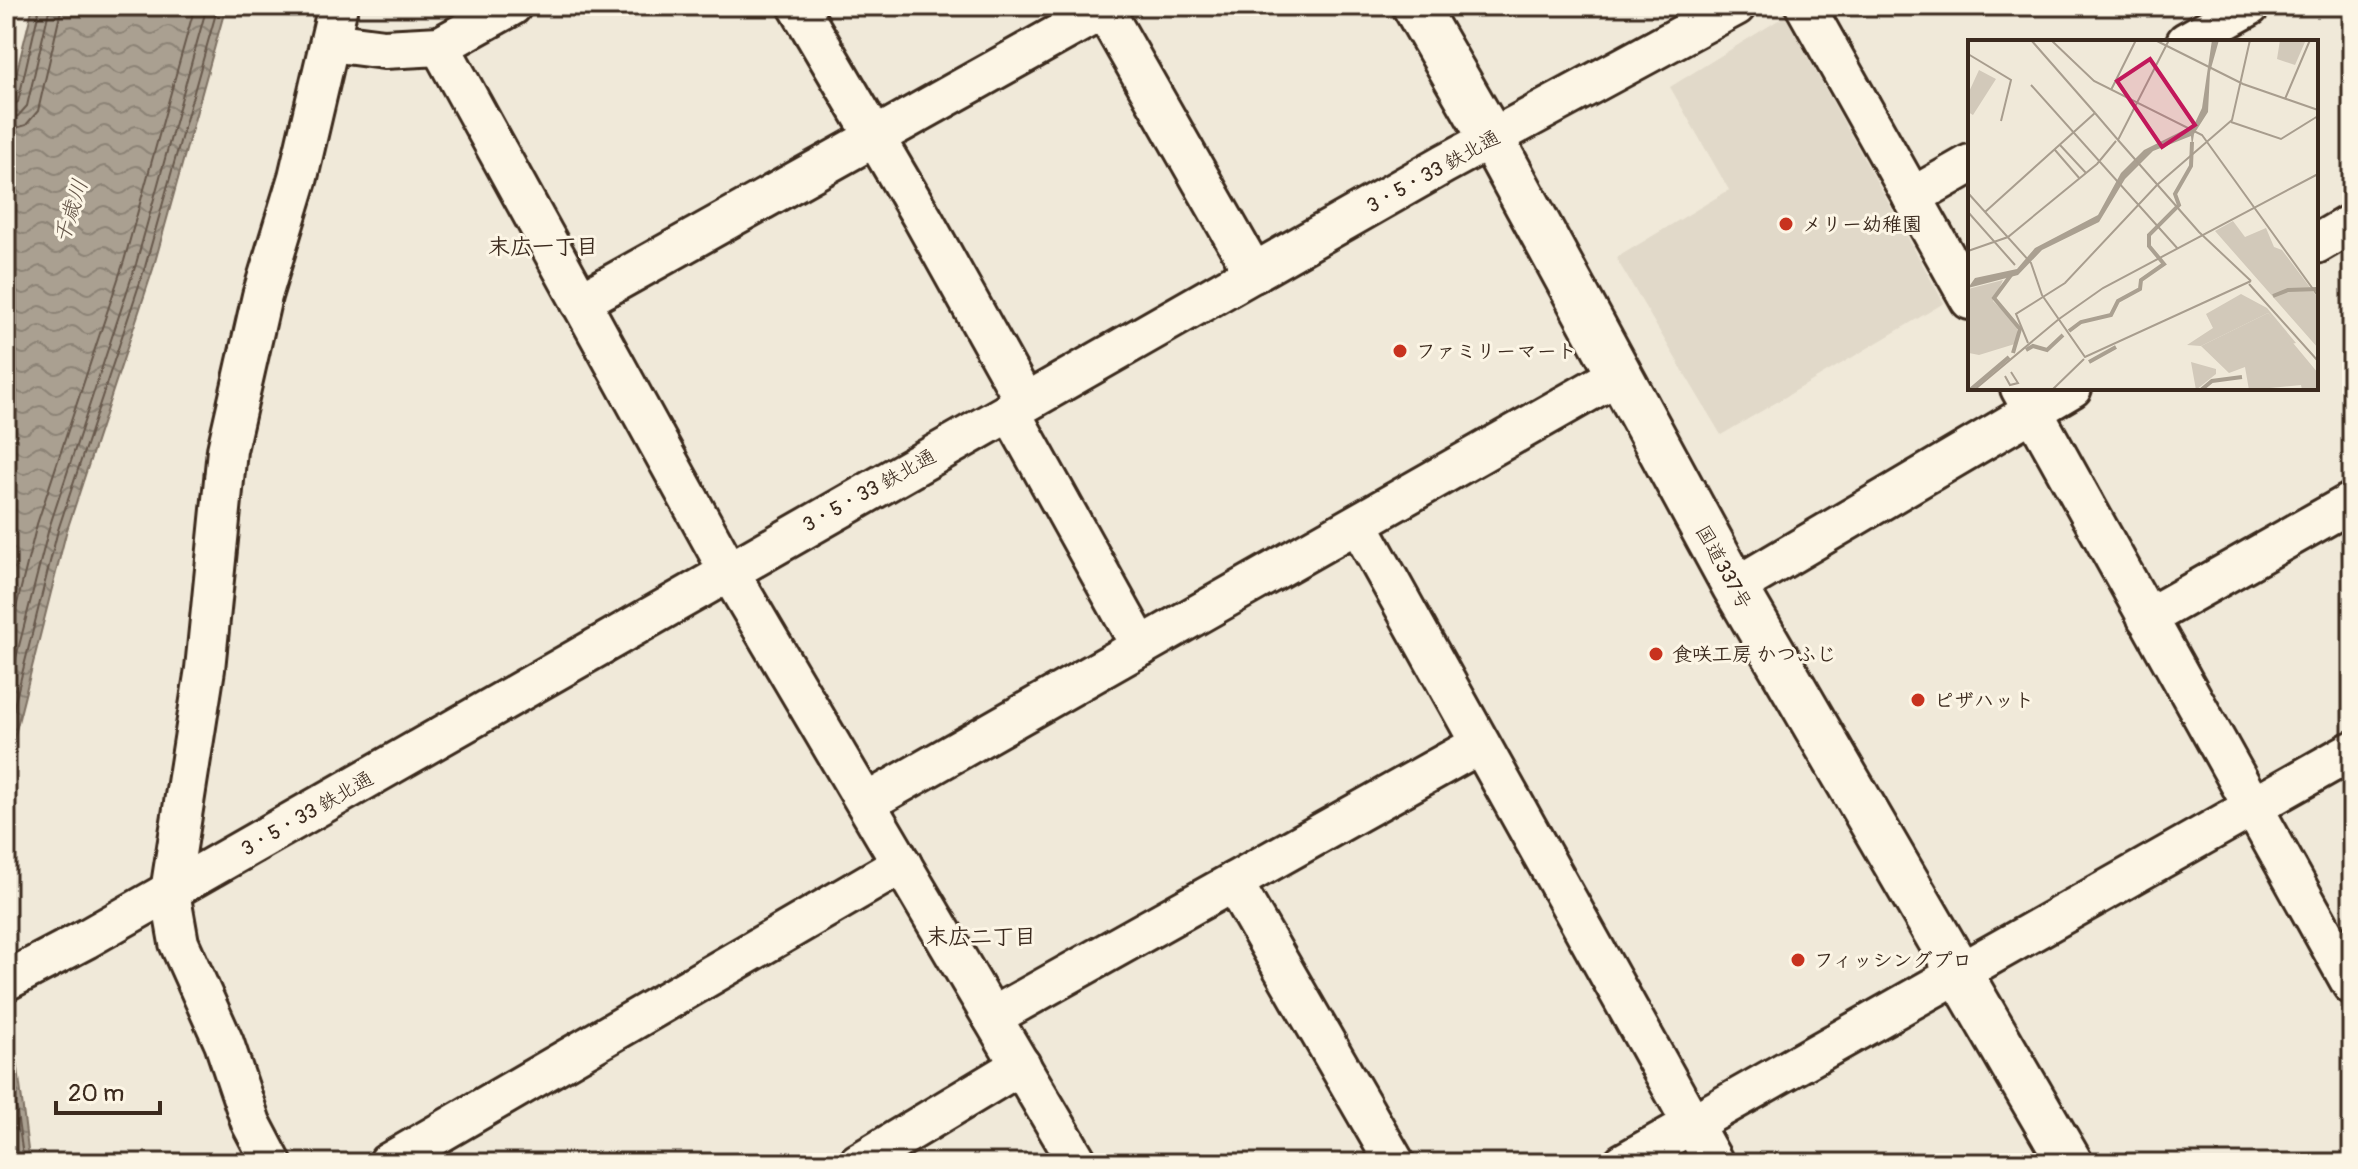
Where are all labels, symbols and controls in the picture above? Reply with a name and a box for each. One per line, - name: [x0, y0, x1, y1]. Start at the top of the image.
- inset map: [1968, 40, 2318, 390]
- street label: 3・5・33 鉄北通: [1362, 124, 1504, 218]
- water label: 千歳川: [47, 176, 94, 247]
- place label: メリー幼稚園: [1802, 212, 1922, 237]
- marker: メリー幼稚園: [1777, 215, 1795, 233]
- district label: 末広一丁目: [488, 233, 598, 261]
- place label: ファミリーマート: [1416, 339, 1577, 364]
- marker: ファミリーマート: [1391, 342, 1409, 360]
- street label: 3・5・33 鉄北通: [798, 443, 940, 537]
- street label: 国道337号: [1690, 521, 1757, 614]
- place label: 食咲工房 かつふじ: [1672, 642, 1836, 667]
- marker: 食咲工房 かつふじ: [1647, 645, 1665, 663]
- place label: ピザハット: [1934, 688, 2034, 713]
- marker: ピザハット: [1909, 691, 1927, 709]
- street label: 3・5・33 鉄北通: [237, 765, 378, 861]
- district label: 末広二丁目: [926, 923, 1036, 951]
- place label: フィッシングプロ: [1814, 948, 1972, 973]
- marker: フィッシングプロ: [1789, 951, 1807, 969]
- scale bar: [56, 1065, 160, 1115]
- text: 20 m: [68, 1079, 124, 1108]

